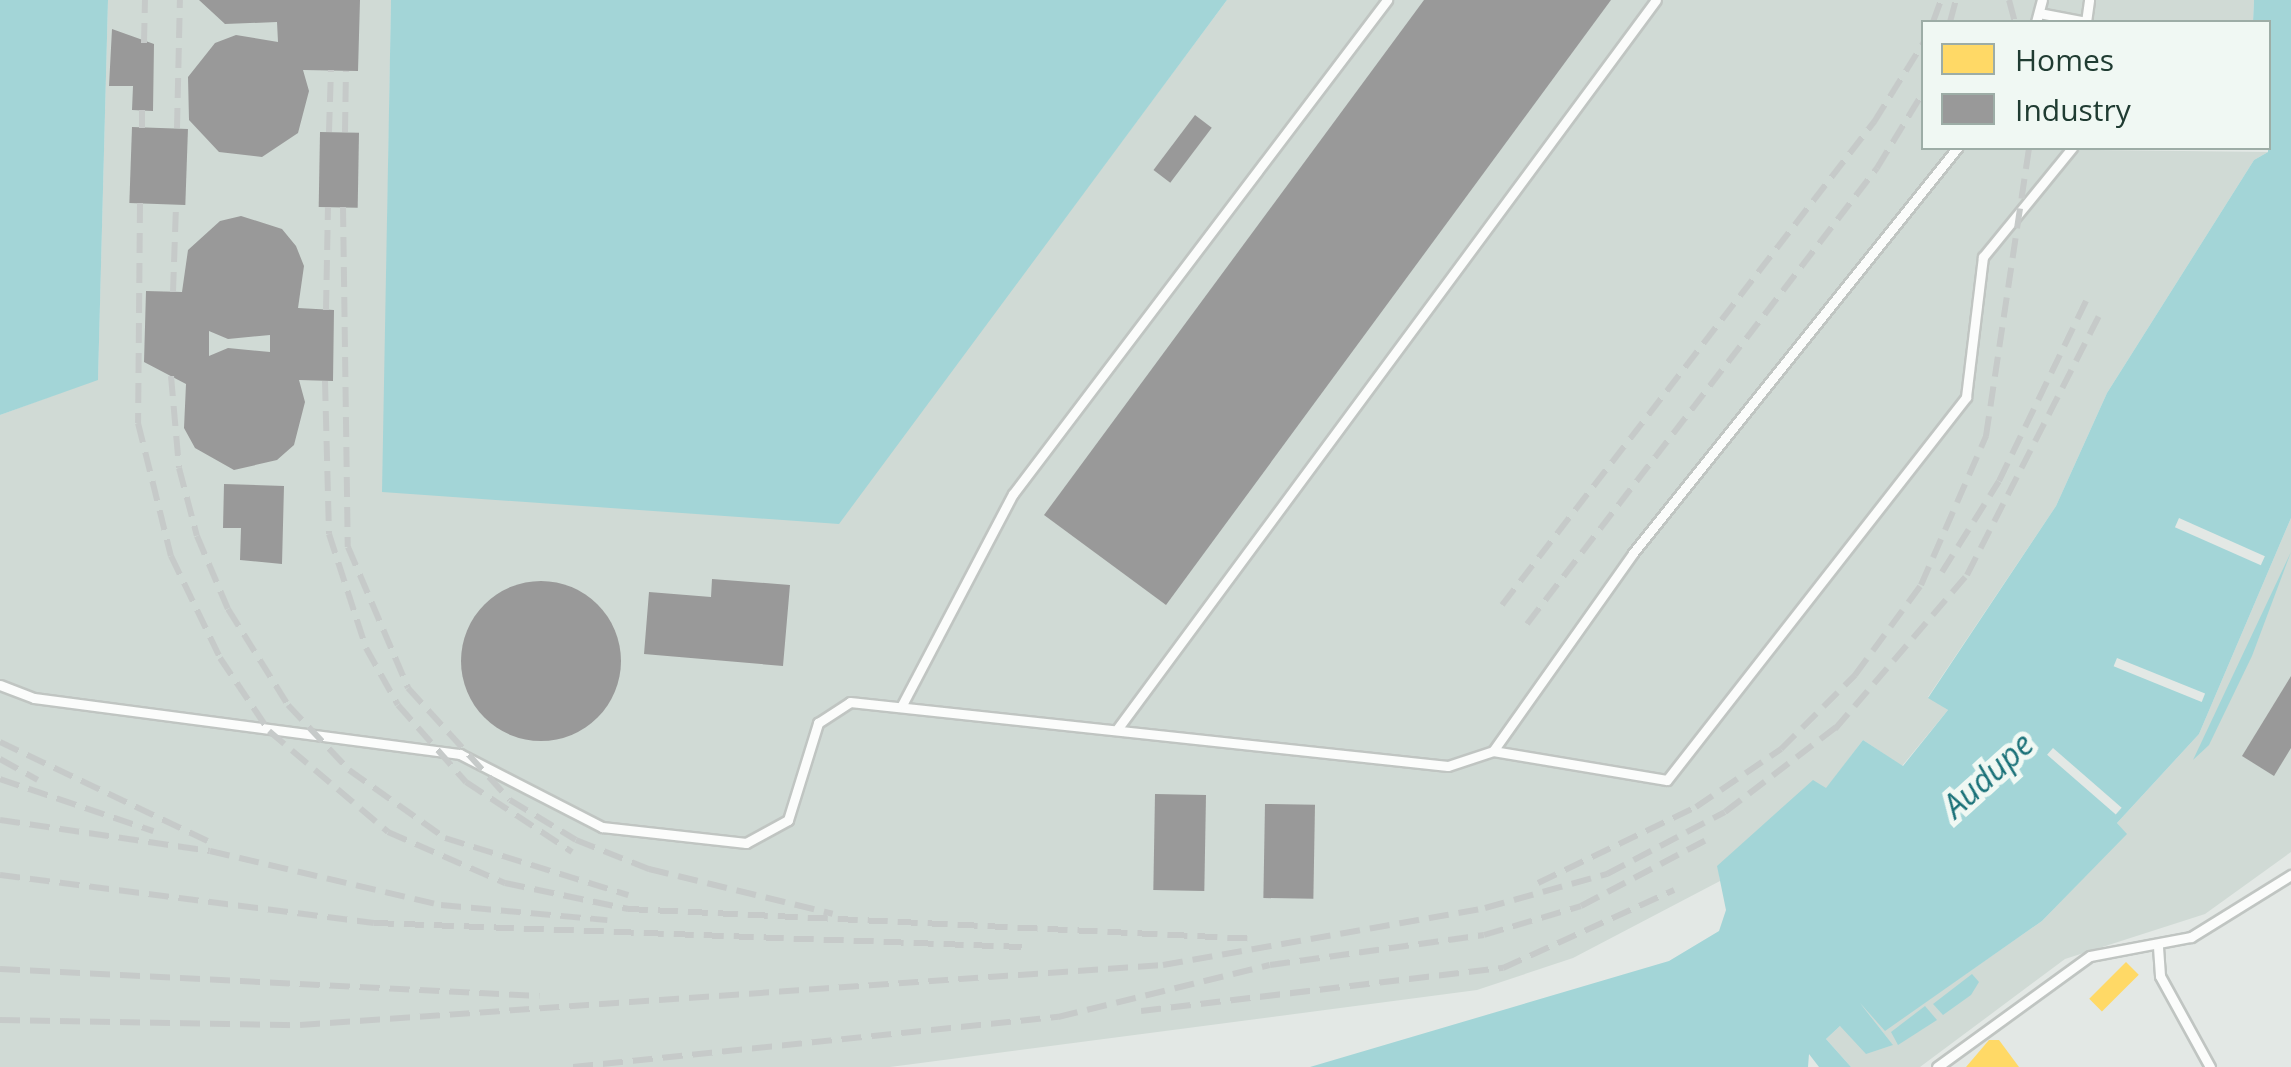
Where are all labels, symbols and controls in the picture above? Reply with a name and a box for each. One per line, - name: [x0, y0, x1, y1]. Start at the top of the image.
- legend: [1921, 20, 2271, 150]
- text: Homes: [2015, 39, 2114, 80]
- text: Industry: [2015, 89, 2131, 130]
- water label: Audupe: [1935, 725, 2041, 825]

